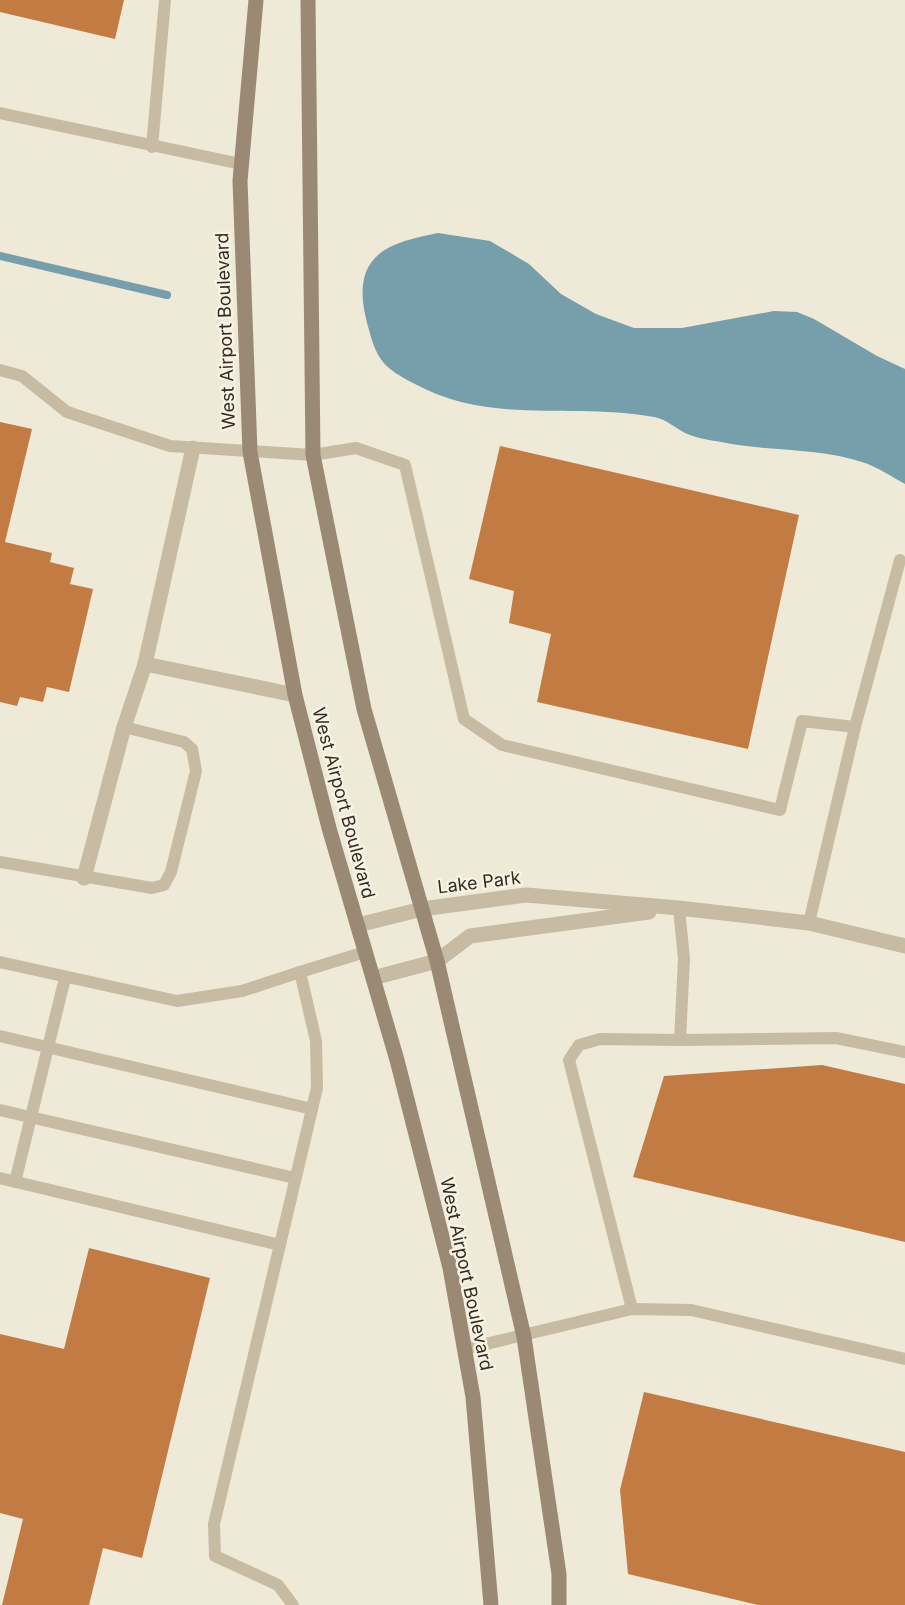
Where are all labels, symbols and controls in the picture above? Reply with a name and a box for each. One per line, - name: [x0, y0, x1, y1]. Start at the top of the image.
- street label: West Airport Boulevard: [211, 232, 239, 430]
- street label: West Airport Boulevard: [308, 705, 380, 901]
- street label: Lake Park: [436, 866, 522, 898]
- street label: West Airport Boulevard: [436, 1176, 498, 1372]

